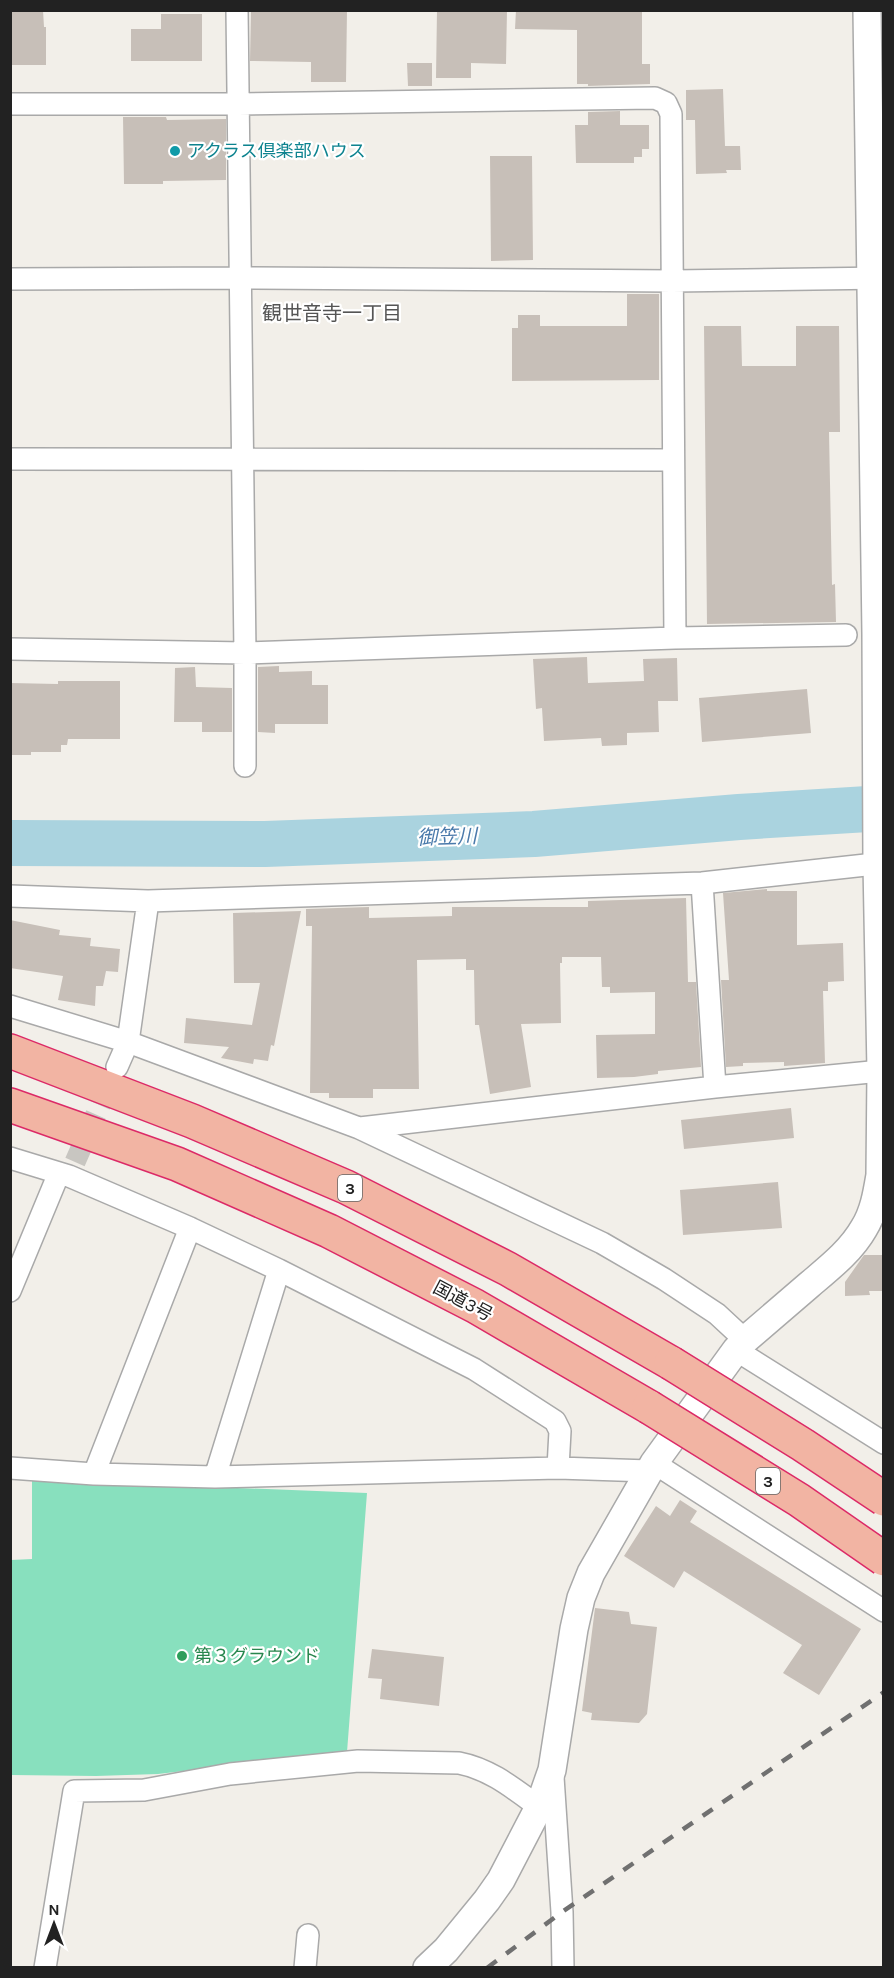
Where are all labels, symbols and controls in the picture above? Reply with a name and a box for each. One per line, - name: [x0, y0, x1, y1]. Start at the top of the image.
- place label: アクラス倶楽部ハウス: [187, 140, 366, 162]
- marker: アクラス倶楽部ハウス: [168, 144, 182, 158]
- district label: 観世音寺一丁目: [262, 302, 402, 325]
- water label: 御笠川: [417, 824, 479, 850]
- road number: 3: [338, 1175, 362, 1201]
- street label: 国道3号: [429, 1276, 497, 1326]
- road number: 3: [756, 1468, 780, 1494]
- place label: 第３グラウンド: [194, 1645, 320, 1667]
- marker: 第３グラウンド: [175, 1649, 189, 1663]
- north arrow: [24, 1894, 84, 1954]
- text: N: [48, 1900, 60, 1919]

